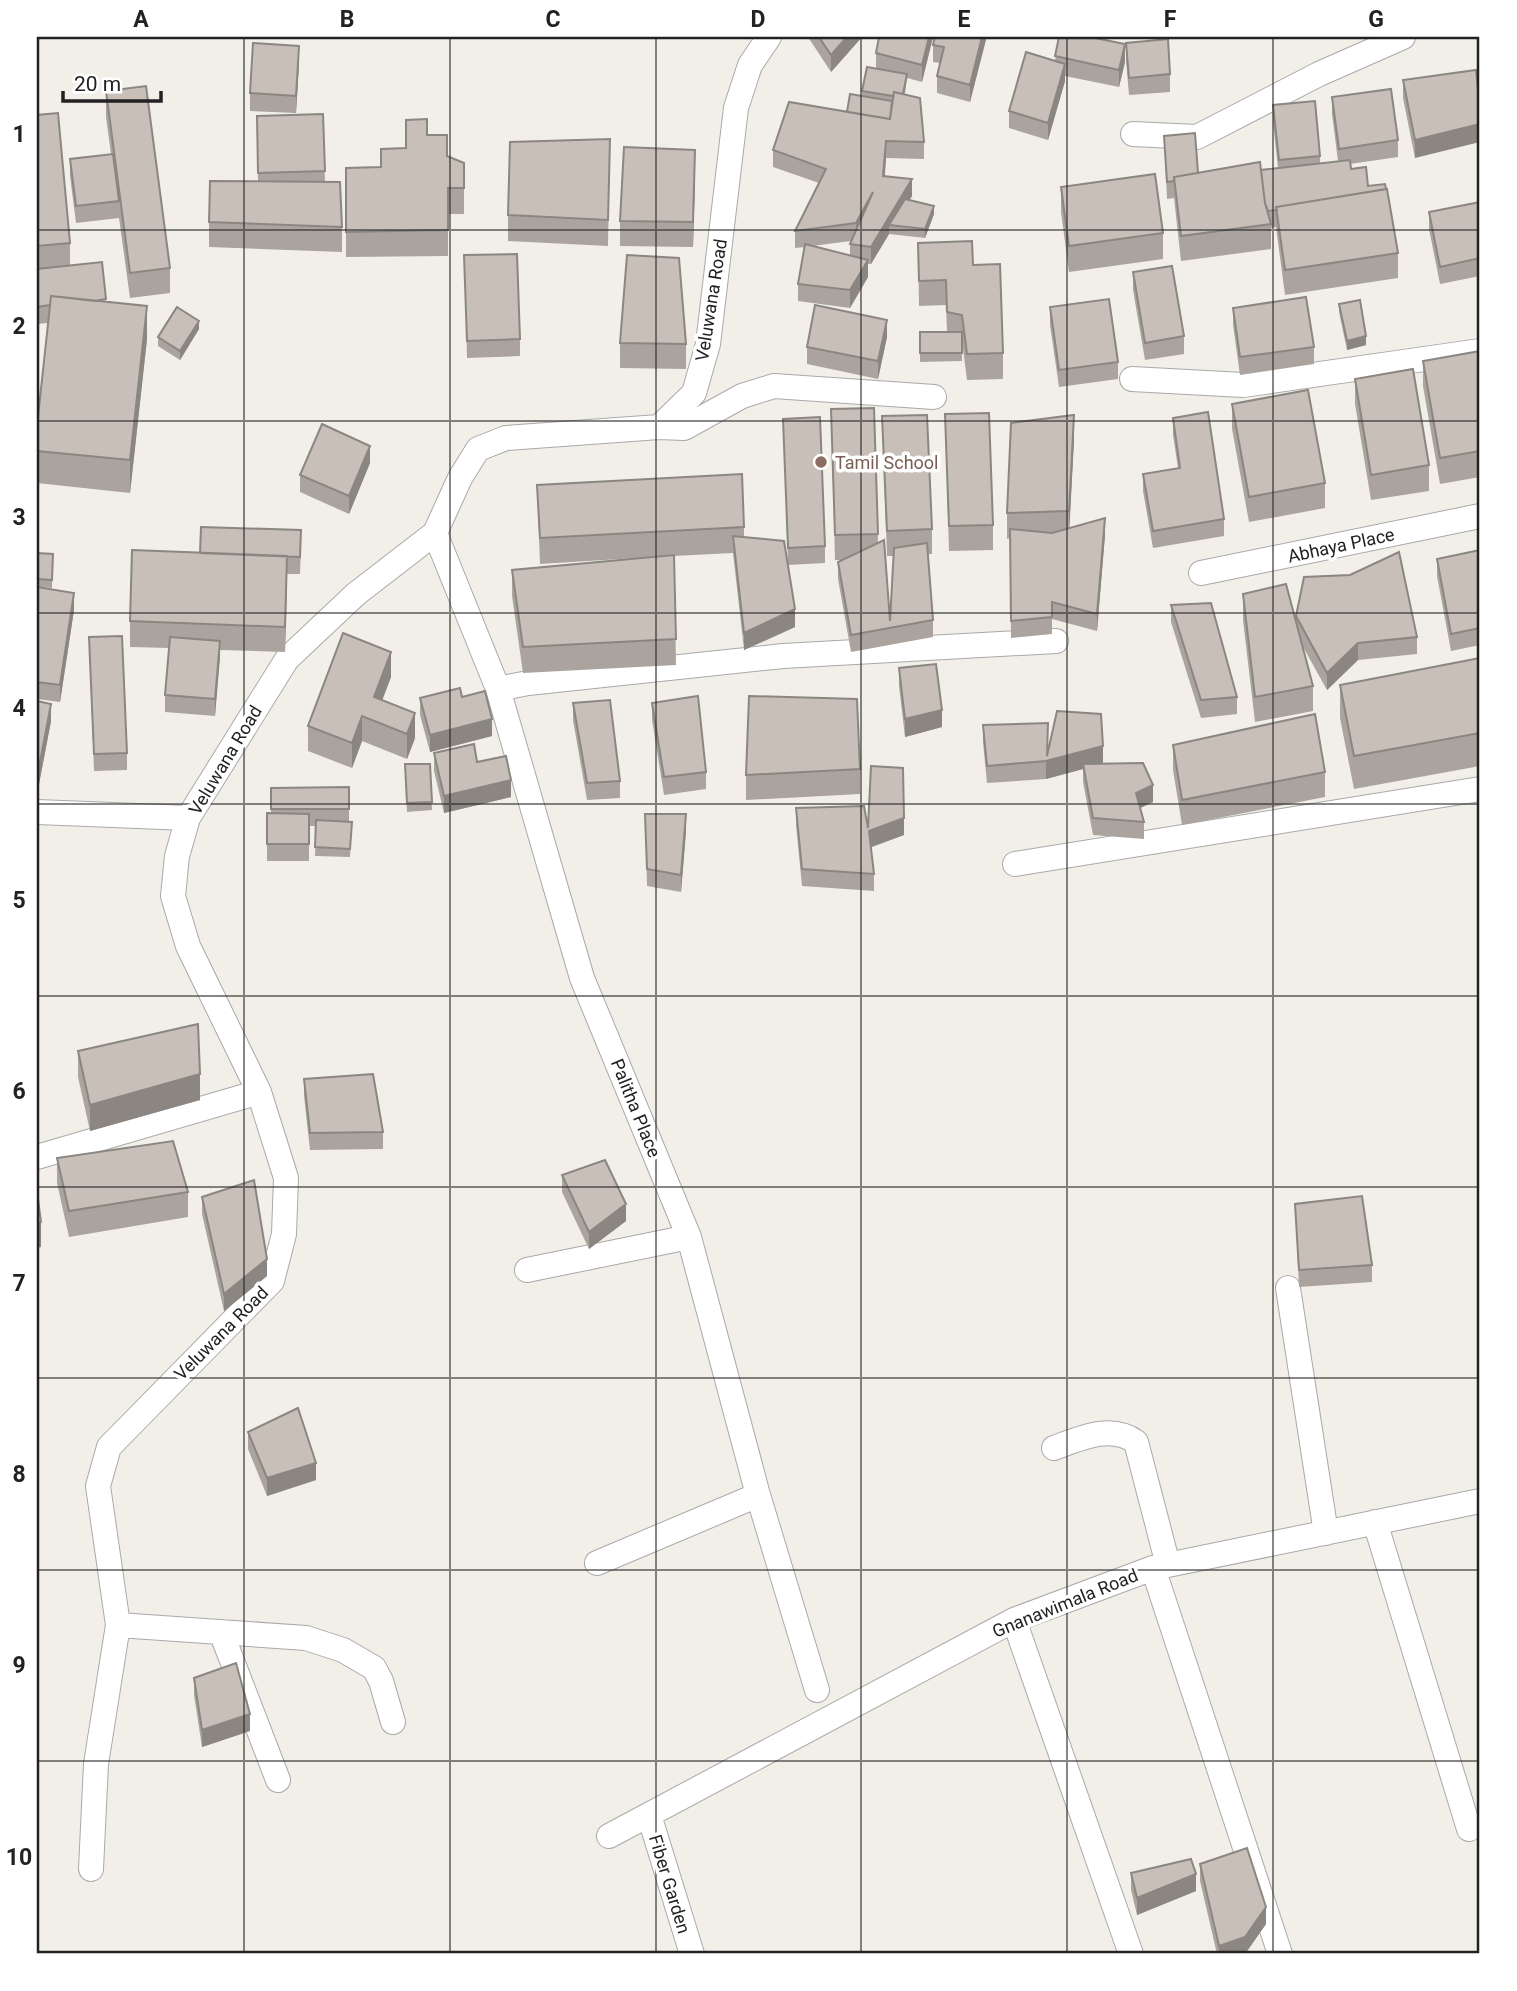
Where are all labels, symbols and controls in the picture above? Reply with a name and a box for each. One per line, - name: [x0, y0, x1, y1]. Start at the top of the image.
- text: A: [133, 6, 149, 33]
- text: B: [340, 6, 354, 33]
- text: C: [545, 6, 561, 33]
- text: D: [751, 6, 765, 33]
- text: E: [958, 6, 971, 33]
- text: F: [1164, 6, 1177, 33]
- text: G: [1368, 6, 1384, 33]
- scale bar: [63, 60, 161, 104]
- text: 20 m: [74, 72, 121, 96]
- text: 1: [12, 121, 26, 148]
- street label: Veluwana Road: [691, 237, 731, 363]
- text: 2: [12, 313, 26, 340]
- place label: Tamil School: [835, 452, 938, 473]
- marker: Tamil School: [813, 454, 829, 470]
- text: 3: [12, 504, 26, 531]
- street label: Abhaya Place: [1286, 523, 1396, 567]
- text: 4: [12, 695, 26, 722]
- street label: Veluwana Road: [184, 702, 266, 818]
- text: 5: [12, 887, 26, 914]
- street label: Palitha Place: [607, 1056, 665, 1160]
- text: 6: [12, 1078, 26, 1105]
- text: 7: [12, 1270, 26, 1297]
- street label: Veluwana Road: [170, 1282, 272, 1384]
- text: 8: [12, 1461, 26, 1488]
- street label: Gnanawimala Road: [989, 1564, 1141, 1642]
- text: 9: [12, 1652, 26, 1679]
- street label: Fiber Garden: [645, 1832, 695, 1936]
- text: 10: [6, 1844, 32, 1871]

